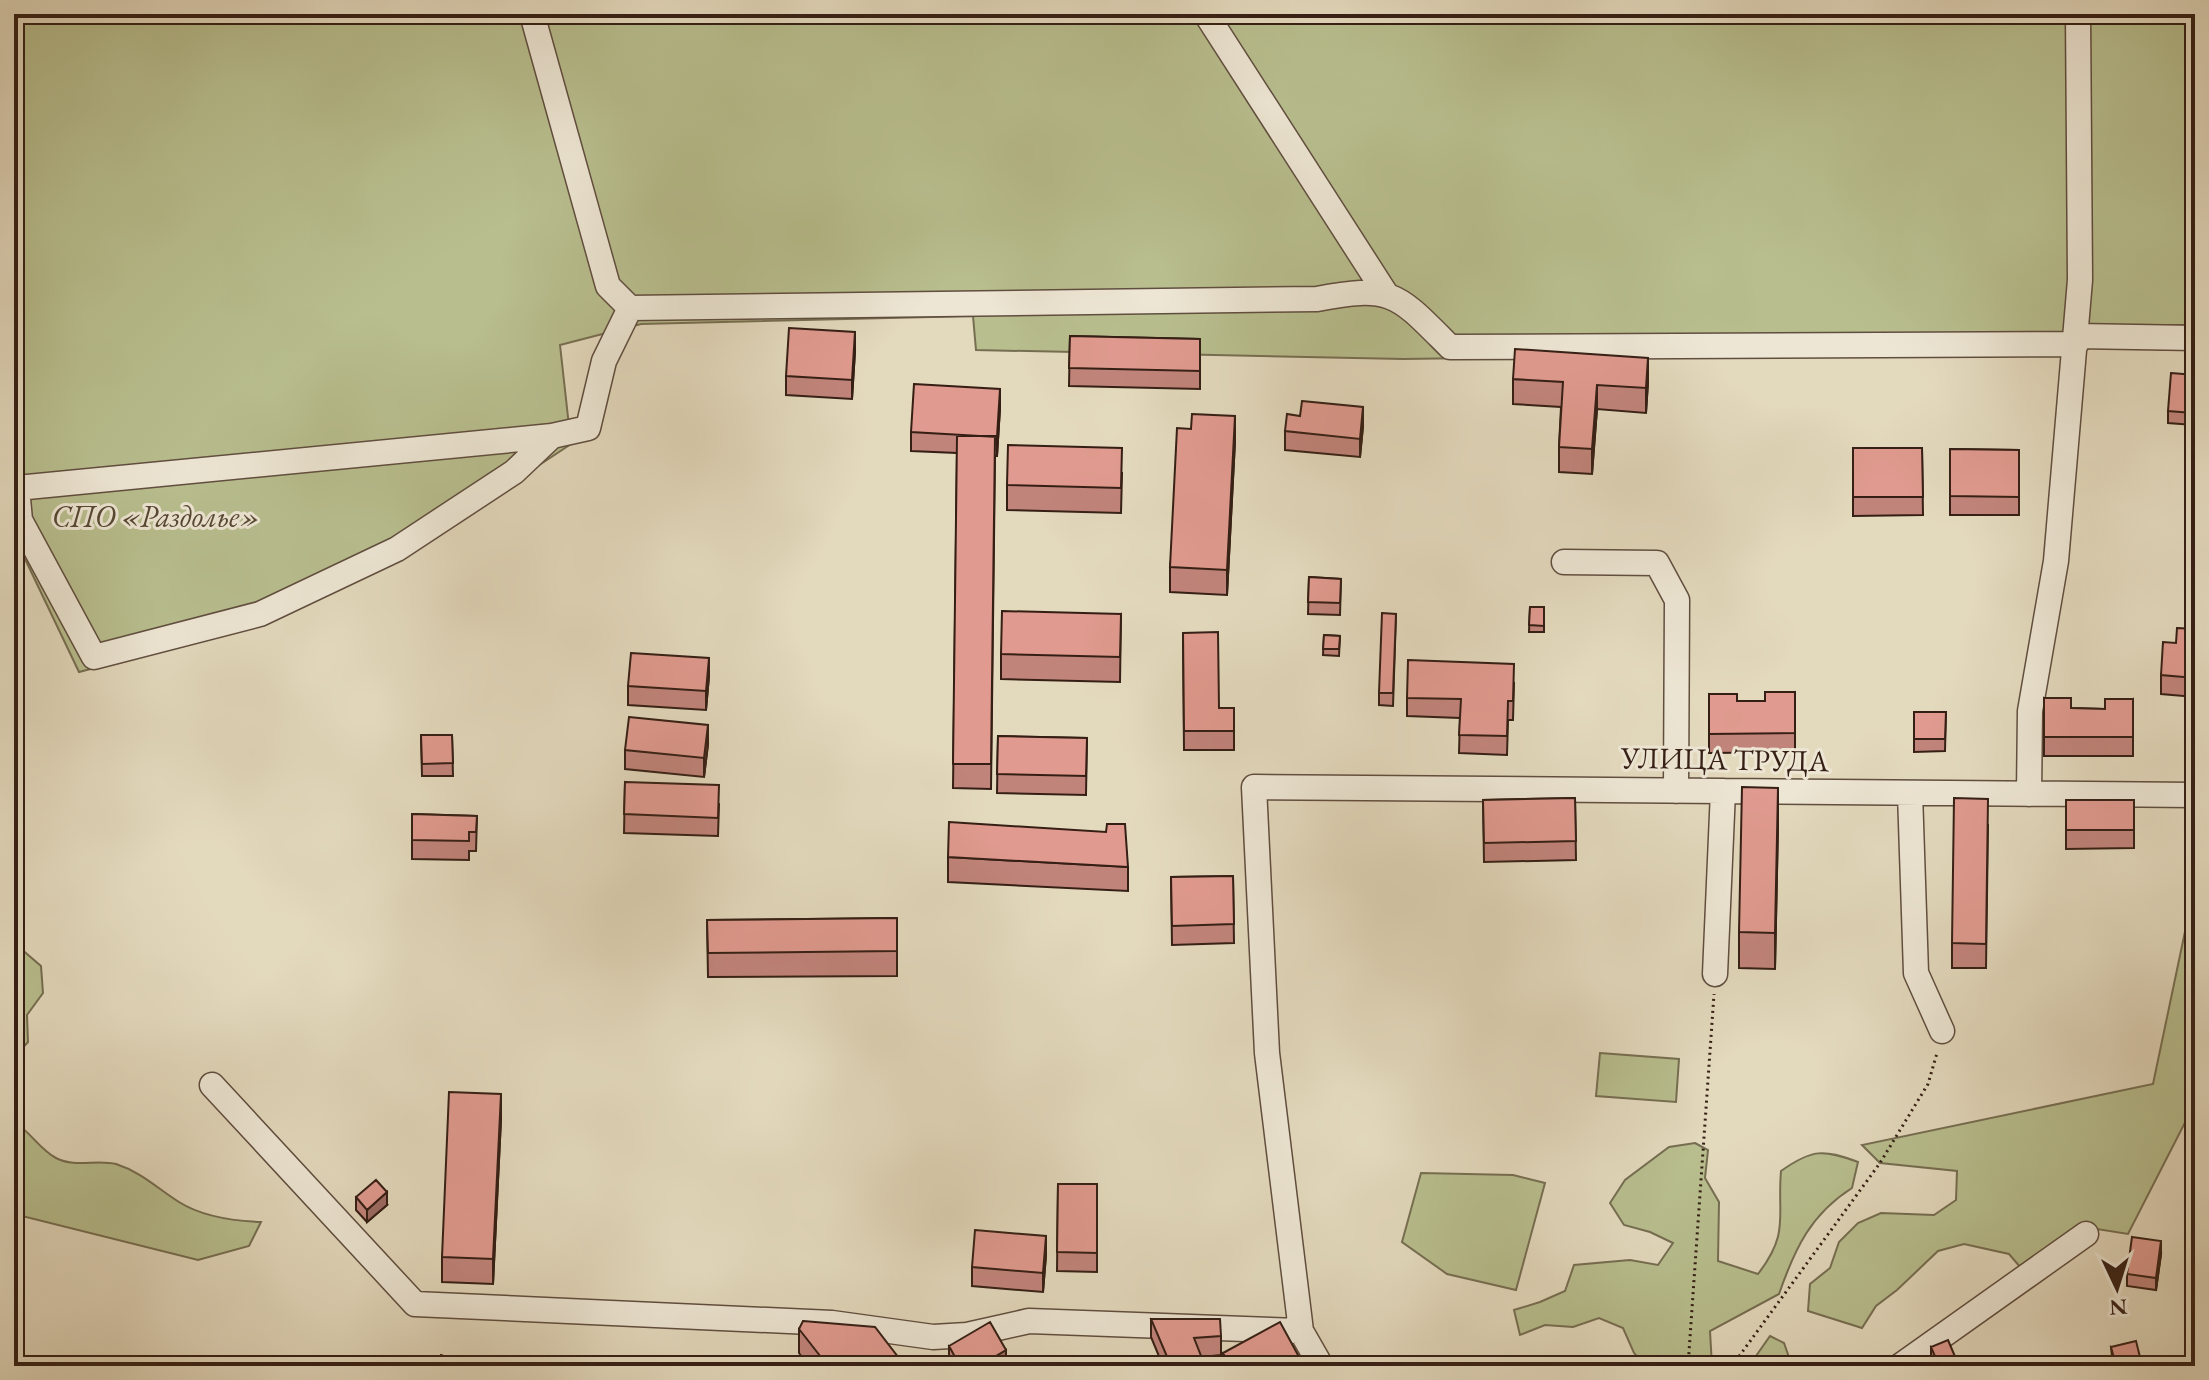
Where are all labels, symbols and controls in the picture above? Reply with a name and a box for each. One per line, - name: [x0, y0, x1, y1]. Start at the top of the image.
- park label: СПО «Раздолье»: [52, 497, 260, 536]
- street label: УЛИЦА ТРУДА: [1620, 738, 1830, 780]
- north arrow: [2077, 1248, 2157, 1328]
- text: N: [2108, 1292, 2128, 1323]

